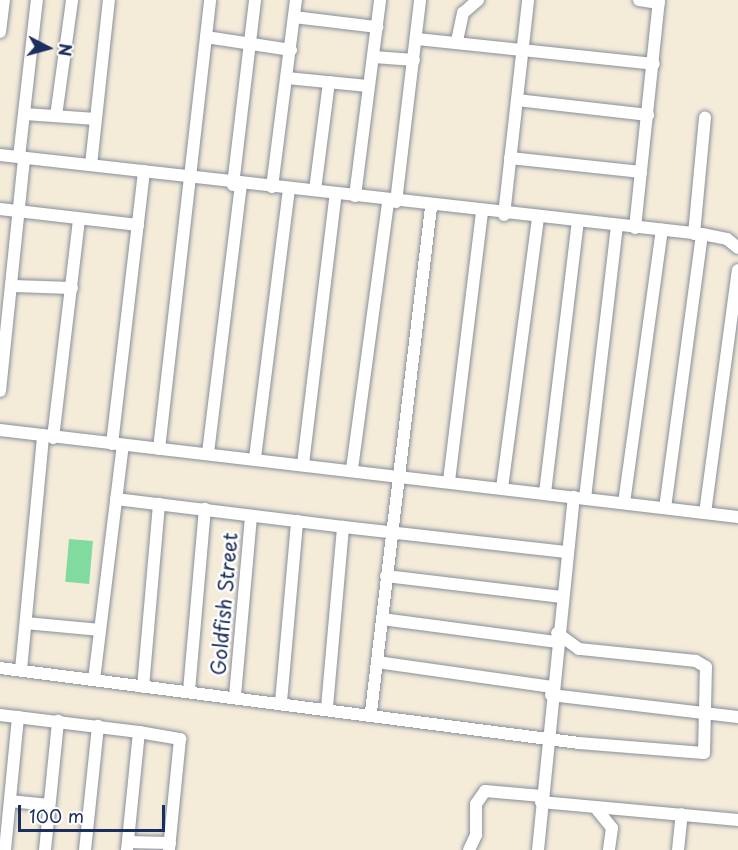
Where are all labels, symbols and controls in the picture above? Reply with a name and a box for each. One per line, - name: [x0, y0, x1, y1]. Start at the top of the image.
- north arrow: [18, 18, 78, 78]
- text: N: [53, 42, 78, 57]
- street label: Goldfish Street: [206, 531, 242, 677]
- scale bar: [21, 793, 168, 831]
- text: 100 m: [29, 802, 84, 829]

